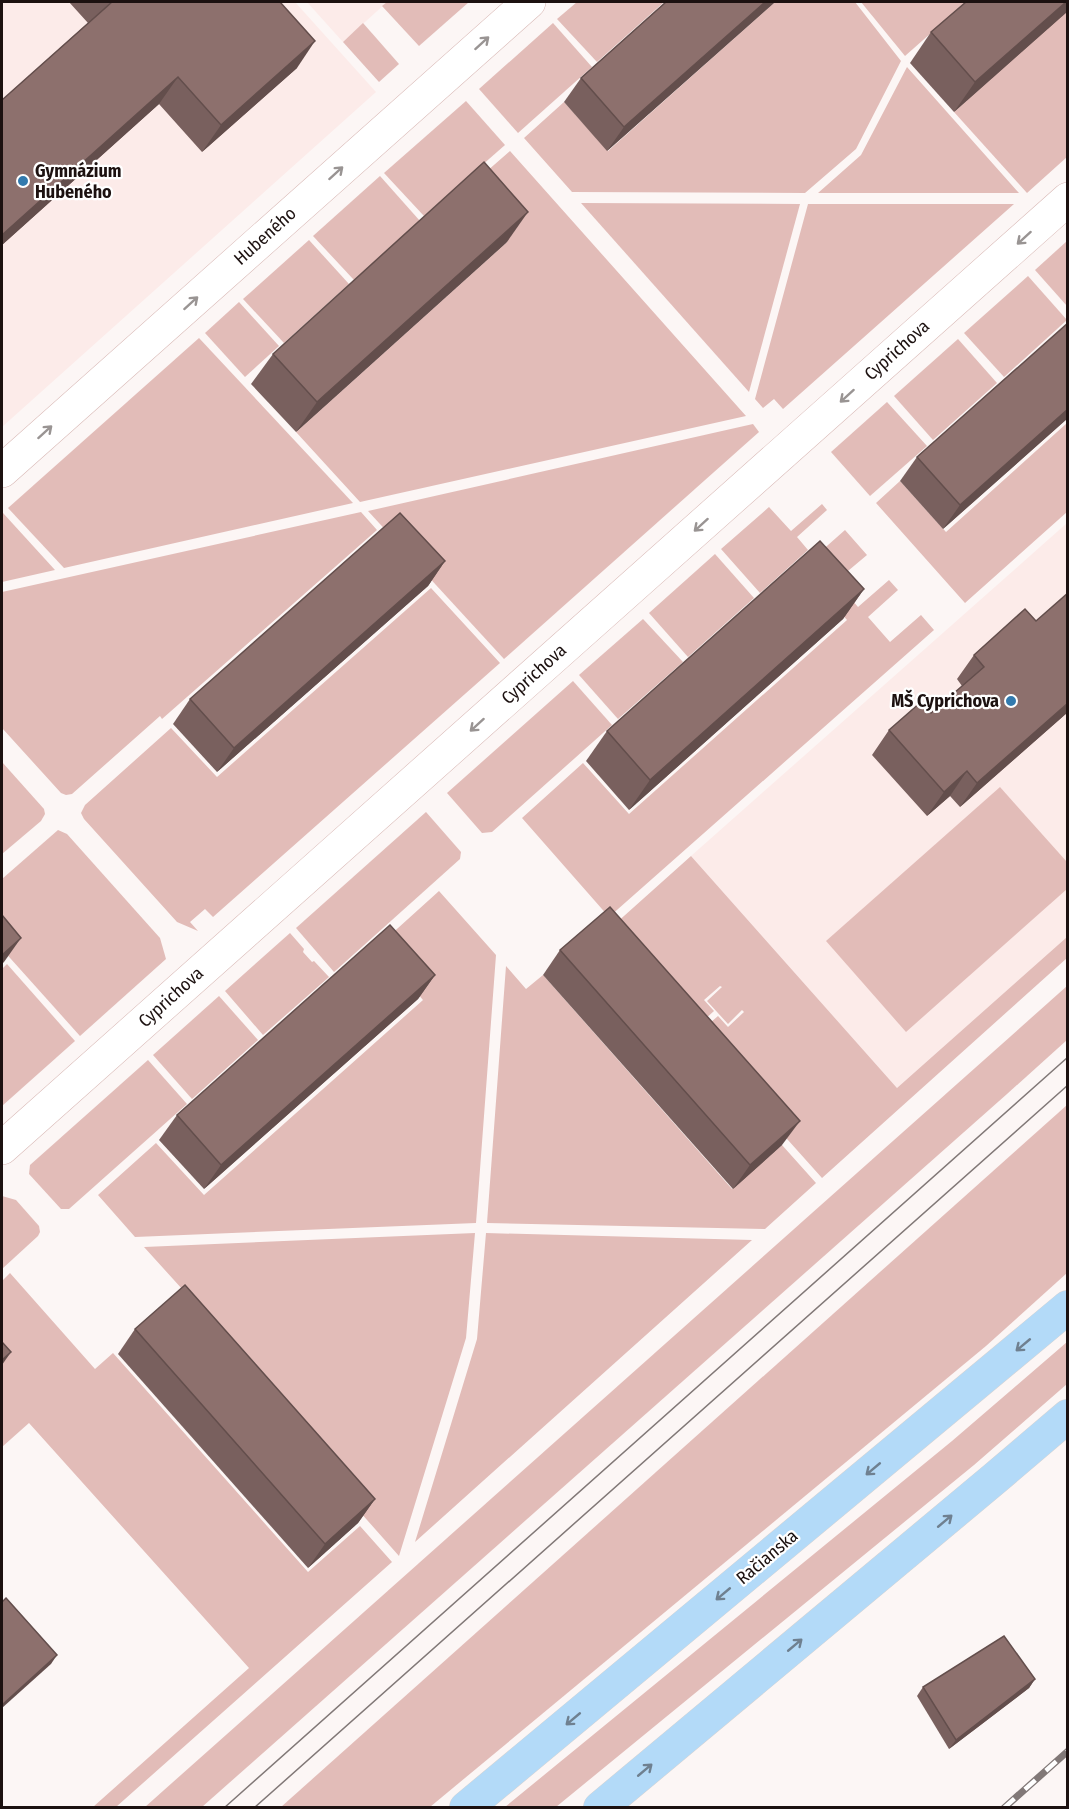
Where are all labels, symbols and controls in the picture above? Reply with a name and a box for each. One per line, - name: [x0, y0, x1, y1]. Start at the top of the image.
- one-way arrow: [474, 36, 489, 50]
- place label: Gymnázium Hubeného: [35, 160, 122, 203]
- one-way arrow: [328, 166, 343, 180]
- marker: Gymnázium Hubeného: [16, 174, 30, 188]
- street label: Hubeného: [229, 202, 301, 270]
- one-way arrow: [1017, 231, 1032, 245]
- one-way arrow: [183, 296, 198, 310]
- street label: Cyprichova: [860, 315, 934, 385]
- one-way arrow: [839, 389, 854, 403]
- one-way arrow: [37, 425, 52, 439]
- one-way arrow: [694, 518, 709, 532]
- street label: Cyprichova: [497, 639, 571, 709]
- place label: MŠ Cyprichova: [891, 689, 999, 712]
- marker: MŠ Cyprichova: [1004, 694, 1018, 708]
- one-way arrow: [470, 718, 485, 732]
- street label: Cyprichova: [134, 962, 208, 1032]
- one-way arrow: [1016, 1338, 1031, 1352]
- one-way arrow: [866, 1462, 881, 1476]
- one-way arrow: [937, 1514, 952, 1528]
- street label: Račianska: [732, 1525, 802, 1589]
- one-way arrow: [716, 1587, 731, 1601]
- one-way arrow: [786, 1639, 802, 1652]
- one-way arrow: [565, 1712, 581, 1725]
- one-way arrow: [637, 1763, 652, 1777]

